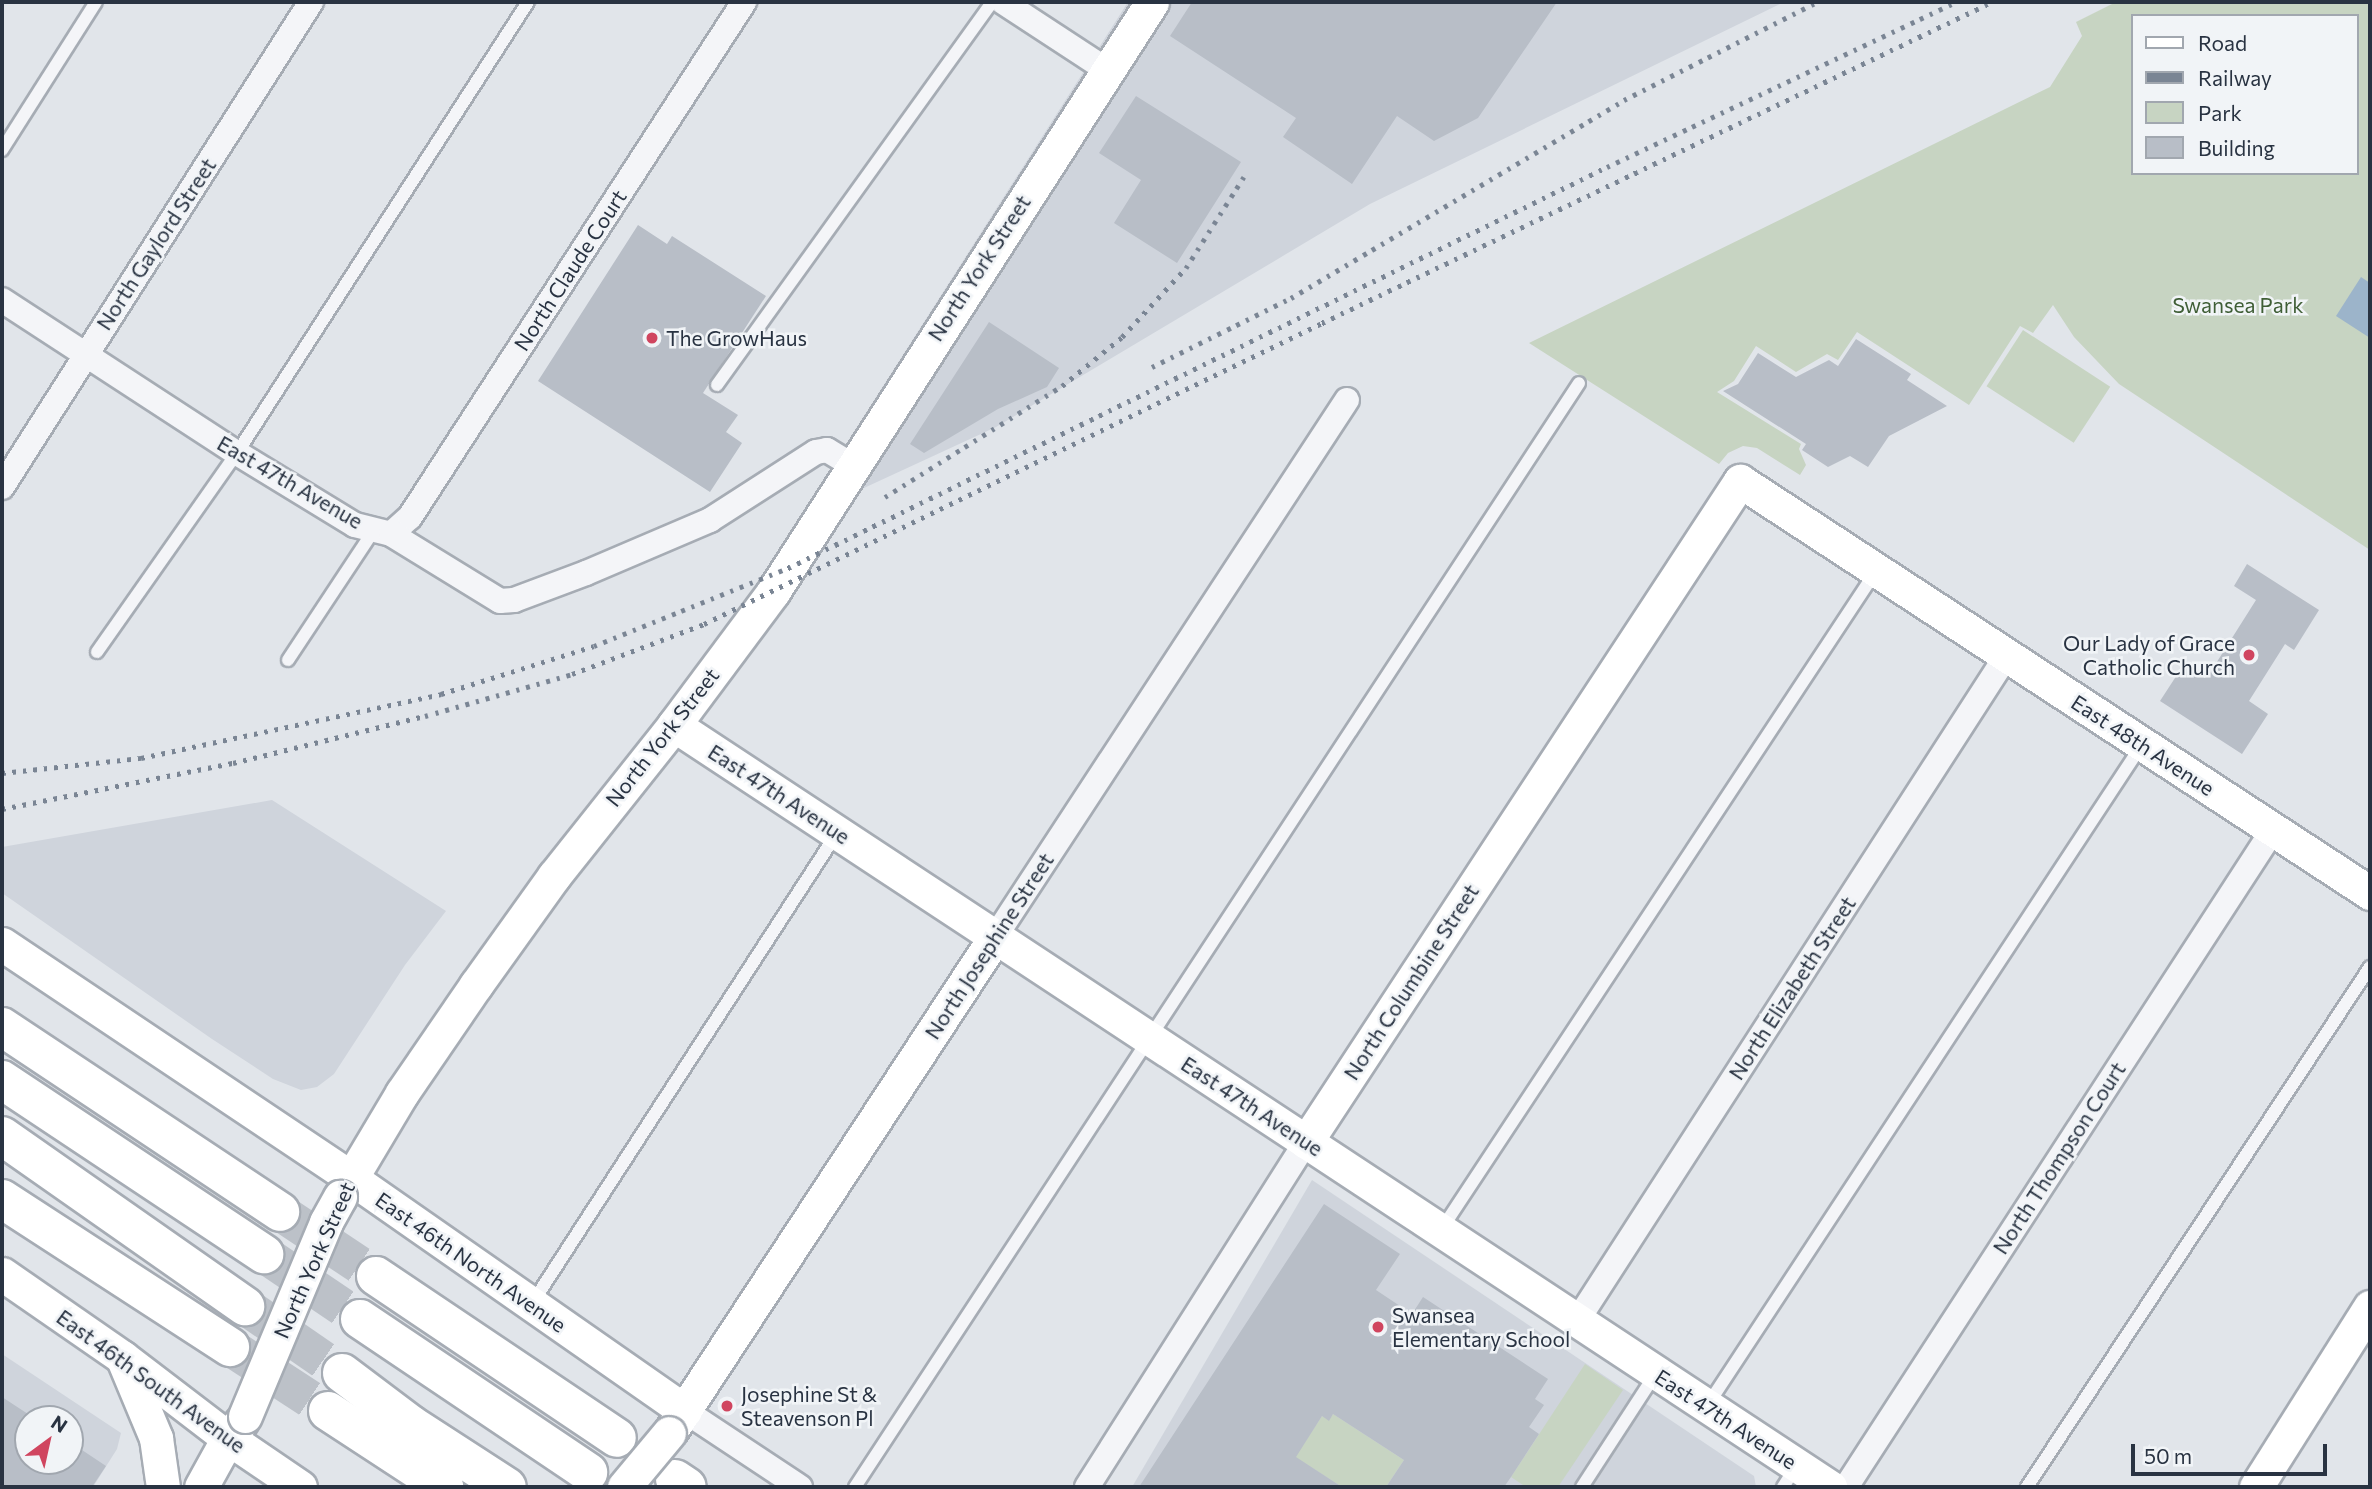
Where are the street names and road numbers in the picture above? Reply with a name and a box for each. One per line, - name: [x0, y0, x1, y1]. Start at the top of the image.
- street label: North Gaylord Street: [91, 153, 221, 335]
- street label: North Claude Court: [509, 185, 631, 355]
- street label: North York Street: [922, 190, 1036, 346]
- street label: East 47th Avenue: [213, 430, 367, 534]
- street label: North York Street: [600, 663, 724, 811]
- street label: East 48th Avenue: [2067, 689, 2219, 801]
- street label: East 47th Avenue: [704, 739, 854, 849]
- street label: North Josephine Street: [919, 848, 1059, 1044]
- street label: North Columbine Street: [1338, 880, 1484, 1084]
- street label: North Elizabeth Street: [1723, 892, 1861, 1084]
- street label: East 47th Avenue: [1177, 1051, 1327, 1161]
- street label: North Thompson Court: [1987, 1057, 2131, 1259]
- street label: North York Street: [268, 1178, 360, 1342]
- street label: East 46th North Avenue: [371, 1187, 571, 1337]
- street label: East 46th South Avenue: [52, 1304, 250, 1458]
- street label: East 47th Avenue: [1651, 1364, 1801, 1474]

